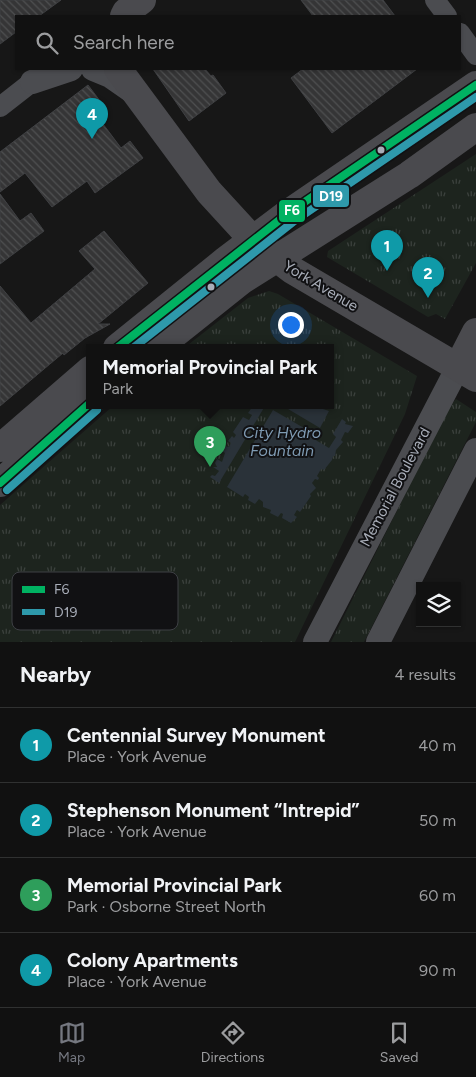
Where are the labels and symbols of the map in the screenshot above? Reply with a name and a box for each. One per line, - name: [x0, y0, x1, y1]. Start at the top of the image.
- pin: 4: [76, 98, 108, 139]
- unlabelled marker: [376, 145, 386, 155]
- line badge: D19: [312, 184, 350, 208]
- text: D19: [319, 188, 343, 205]
- line badge: F6: [278, 199, 306, 223]
- text: F6: [284, 202, 300, 219]
- pin: 1: [371, 230, 403, 271]
- street label: York Avenue: [281, 257, 361, 315]
- pin: 2: [412, 257, 444, 298]
- unlabelled marker: [206, 282, 216, 292]
- your location: [278, 312, 304, 338]
- water label: City Hydro Fountain: [243, 423, 321, 460]
- street label: Memorial Boulevard: [356, 424, 434, 550]
- pin: 3: [194, 426, 226, 467]
- legend: [12, 572, 178, 630]
- text: F6: [54, 581, 70, 598]
- text: D19: [54, 604, 77, 621]

